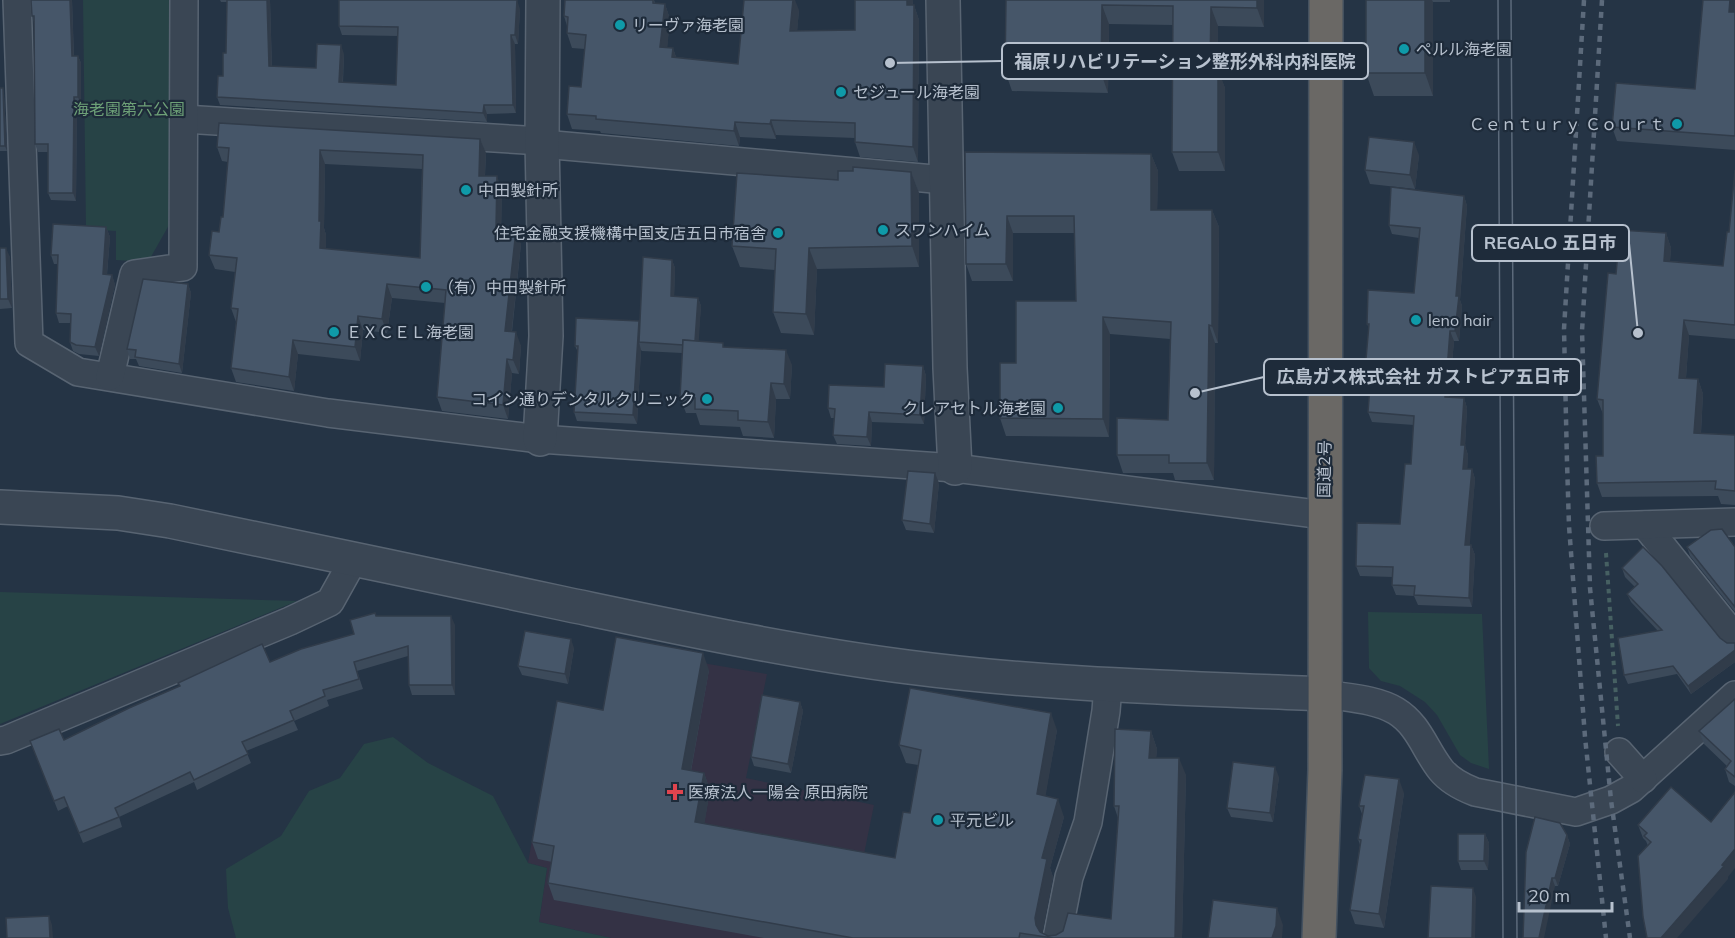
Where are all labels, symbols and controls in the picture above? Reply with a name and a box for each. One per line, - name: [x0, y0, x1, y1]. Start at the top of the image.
- place label: リーヴァ海老園: [632, 15, 744, 35]
- marker: リーヴァ海老園: [613, 18, 627, 32]
- place label: ペルル海老園: [1416, 39, 1512, 59]
- marker: ペルル海老園: [1397, 42, 1411, 56]
- callout: 福原リハビリテーション整形外科内科医院: [1002, 43, 1368, 79]
- text: 福原リハビリテーション整形外科内科医院: [1014, 50, 1356, 73]
- place label: セジュール海老園: [853, 82, 980, 102]
- marker: セジュール海老園: [834, 85, 848, 99]
- park label: 海老園第六公園: [73, 99, 185, 119]
- place label: Ｃｅｎｔｕｒｙ Ｃｏｕｒｔ: [1469, 114, 1665, 134]
- marker: Ｃｅｎｔｕｒｙ Ｃｏｕｒｔ: [1670, 117, 1684, 131]
- place label: 中田製針所: [478, 180, 558, 200]
- marker: 中田製針所: [459, 183, 473, 197]
- place label: スワンハイム: [895, 220, 990, 240]
- place label: 住宅金融支援機構中国支店五日市宿舎: [494, 223, 766, 243]
- marker: スワンハイム: [876, 223, 890, 237]
- callout: REGALO 五日市: [1472, 225, 1629, 261]
- marker: 住宅金融支援機構中国支店五日市宿舎: [771, 226, 785, 240]
- text: REGALO 五日市: [1484, 231, 1616, 254]
- place label: （有）中田製針所: [438, 277, 566, 297]
- marker: （有）中田製針所: [419, 280, 433, 294]
- place label: leno hair: [1428, 310, 1492, 330]
- marker: leno hair: [1409, 313, 1423, 327]
- place label: ＥＸＣＥＬ海老園: [346, 322, 474, 342]
- marker: ＥＸＣＥＬ海老園: [327, 325, 341, 339]
- callout: 広島ガス株式会社 ガストピア五日市: [1264, 359, 1581, 395]
- text: 広島ガス株式会社 ガストピア五日市: [1277, 365, 1569, 388]
- place label: コイン通りデンタルクリニック: [471, 389, 695, 409]
- marker: コイン通りデンタルクリニック: [700, 392, 714, 406]
- place label: クレアセトル海老園: [902, 398, 1046, 418]
- marker: クレアセトル海老園: [1051, 401, 1065, 415]
- street label: 国道2号: [1313, 440, 1335, 498]
- place label: 医療法人一陽会 原田病院: [688, 782, 868, 802]
- marker: 医療法人一陽会 原田病院: [666, 783, 684, 801]
- place label: 平元ビル: [950, 810, 1014, 830]
- marker: 平元ビル: [931, 813, 945, 827]
- scale bar: [1519, 875, 1612, 913]
- text: 20 m: [1528, 884, 1570, 907]

